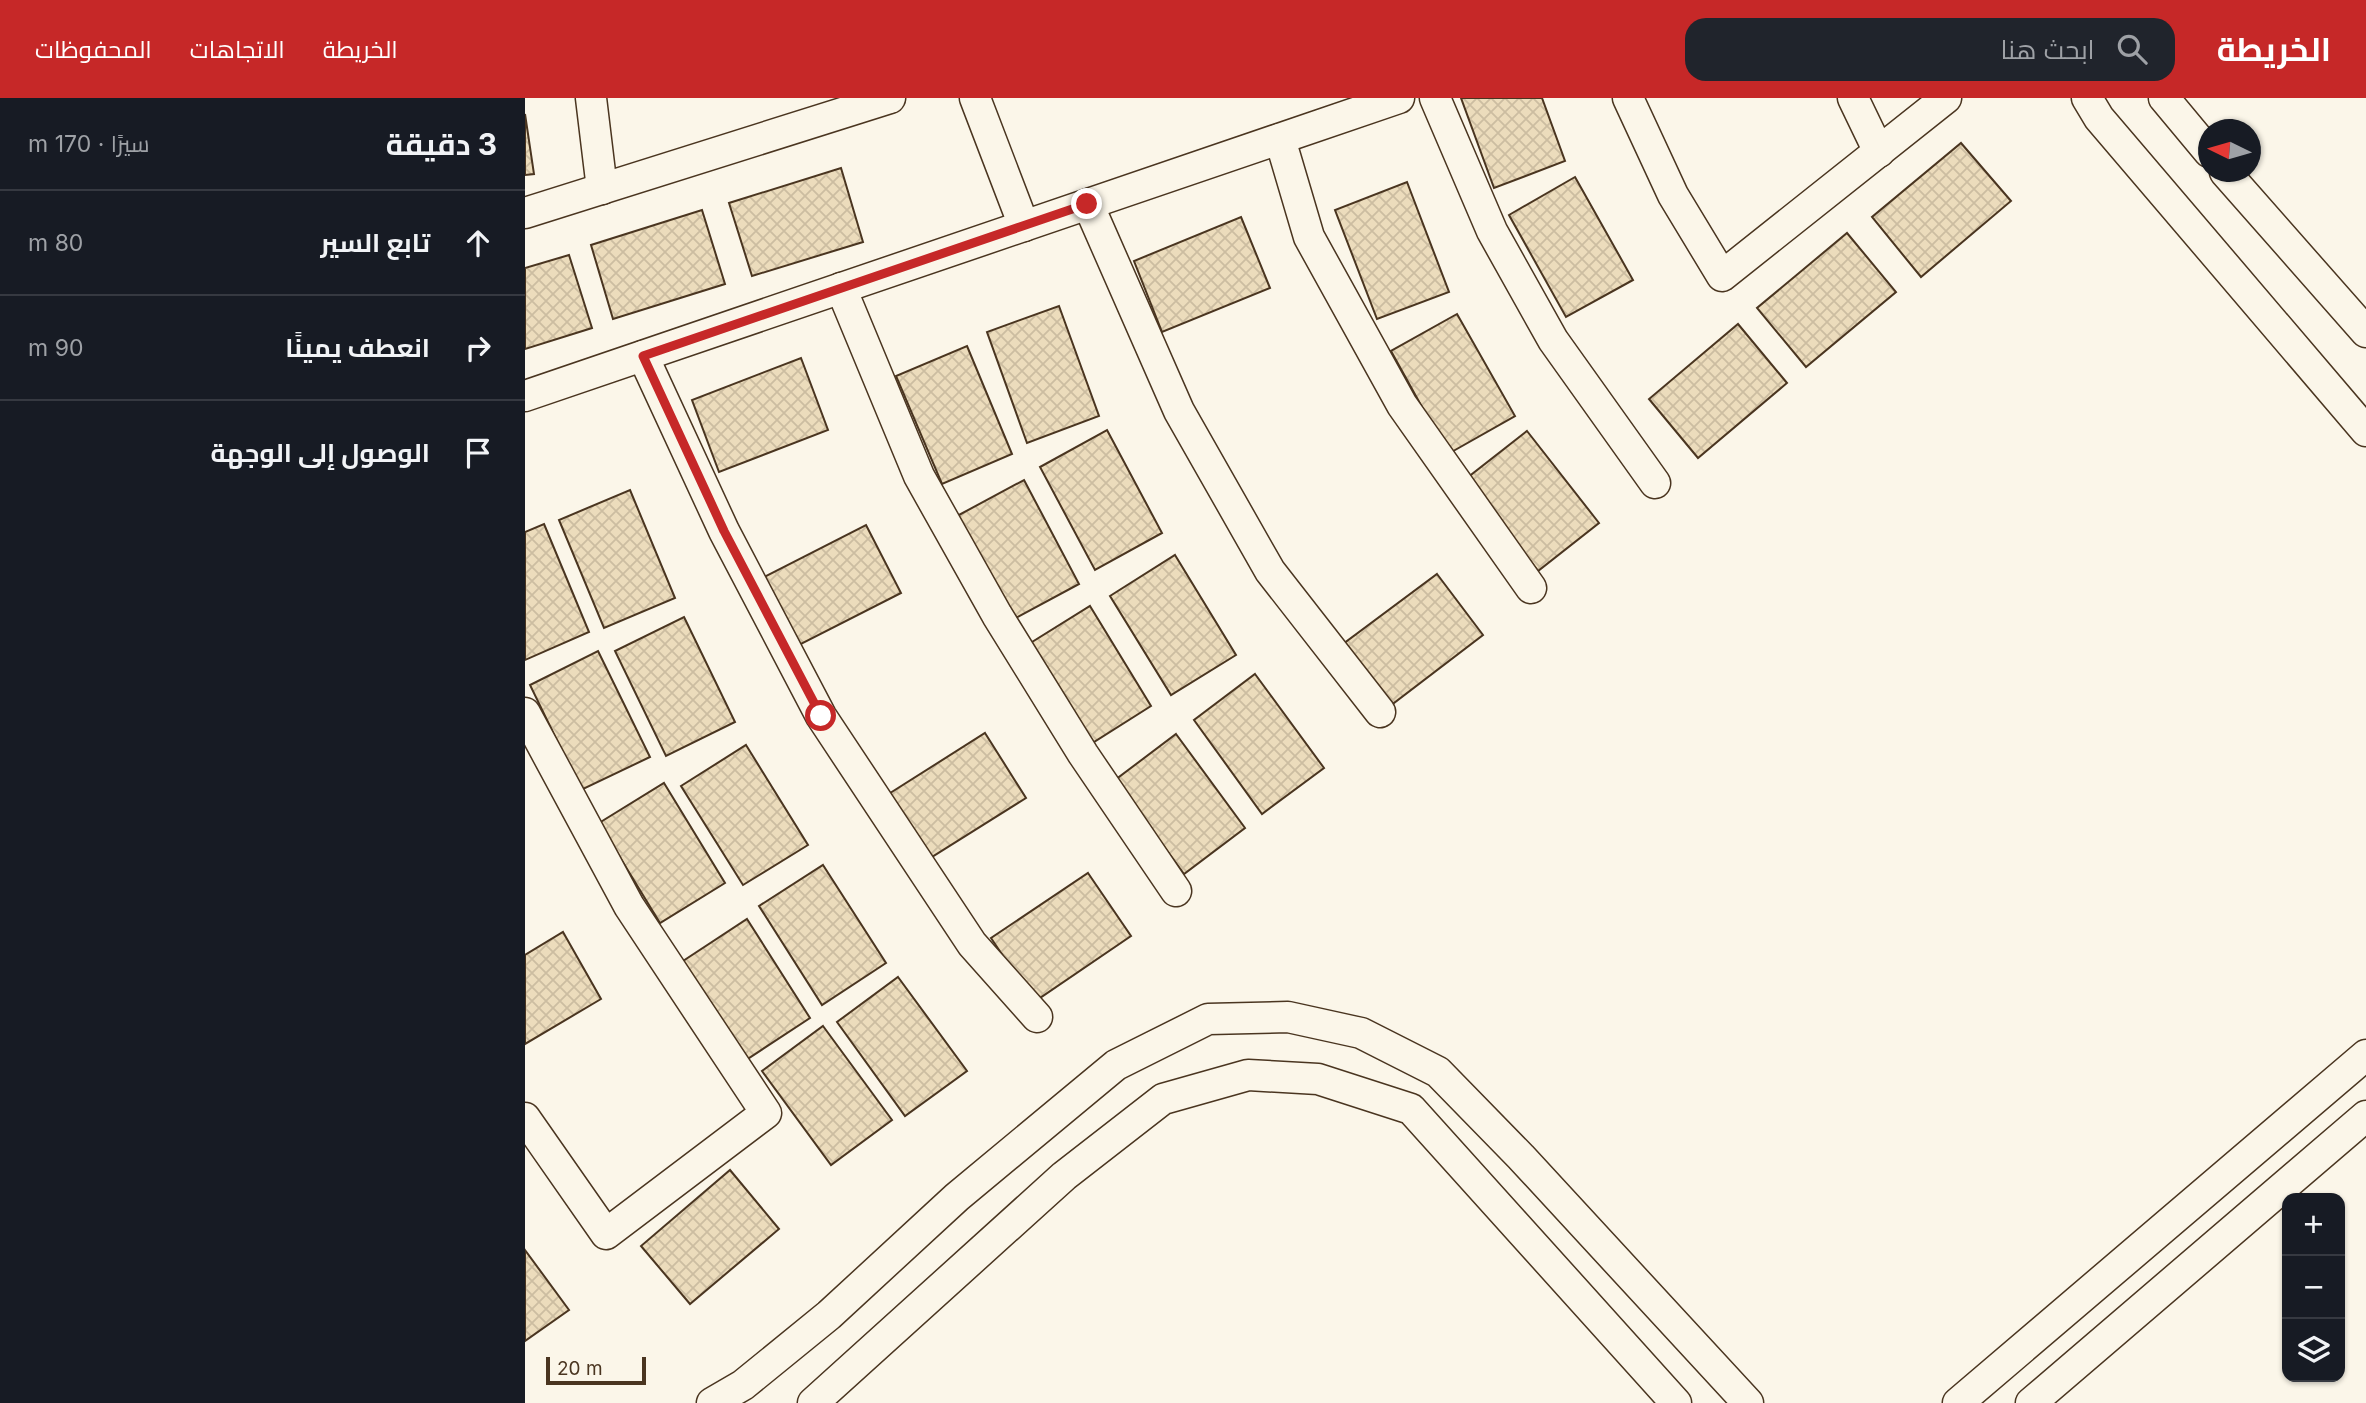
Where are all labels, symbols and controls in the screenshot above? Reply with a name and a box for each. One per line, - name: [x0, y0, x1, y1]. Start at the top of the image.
- search box: [1685, 18, 2175, 81]
- text: الخريطة: [2217, 29, 2331, 69]
- icon: search: [2113, 30, 2151, 68]
- text: ابحث هنا: [2000, 34, 2095, 65]
- text: المحفوظات: [35, 35, 152, 64]
- text: الاتجاهات: [190, 35, 285, 64]
- text: الخريطة: [323, 35, 398, 64]
- north arrow: [2198, 119, 2261, 182]
- text: 3 دقيقة: [386, 126, 497, 162]
- text: سيرًا · 170 m: [28, 130, 150, 158]
- route end: [1071, 188, 1102, 219]
- icon: ahead: [459, 224, 497, 262]
- text: تابع السير: [320, 227, 430, 258]
- text: 80 m: [28, 229, 83, 257]
- icon: right: [459, 329, 497, 367]
- text: انعطف يمينًا: [285, 332, 430, 363]
- text: 90 m: [28, 334, 83, 362]
- icon: arrive: [459, 434, 497, 472]
- text: الوصول إلى الوجهة: [211, 437, 430, 468]
- route start: [805, 700, 836, 731]
- map controls: [2282, 1193, 2345, 1382]
- button: +: [2282, 1193, 2345, 1256]
- button: −: [2282, 1256, 2345, 1319]
- button: layers: [2282, 1319, 2345, 1382]
- scale bar: [546, 1354, 646, 1386]
- text: 20 m: [557, 1357, 603, 1380]

